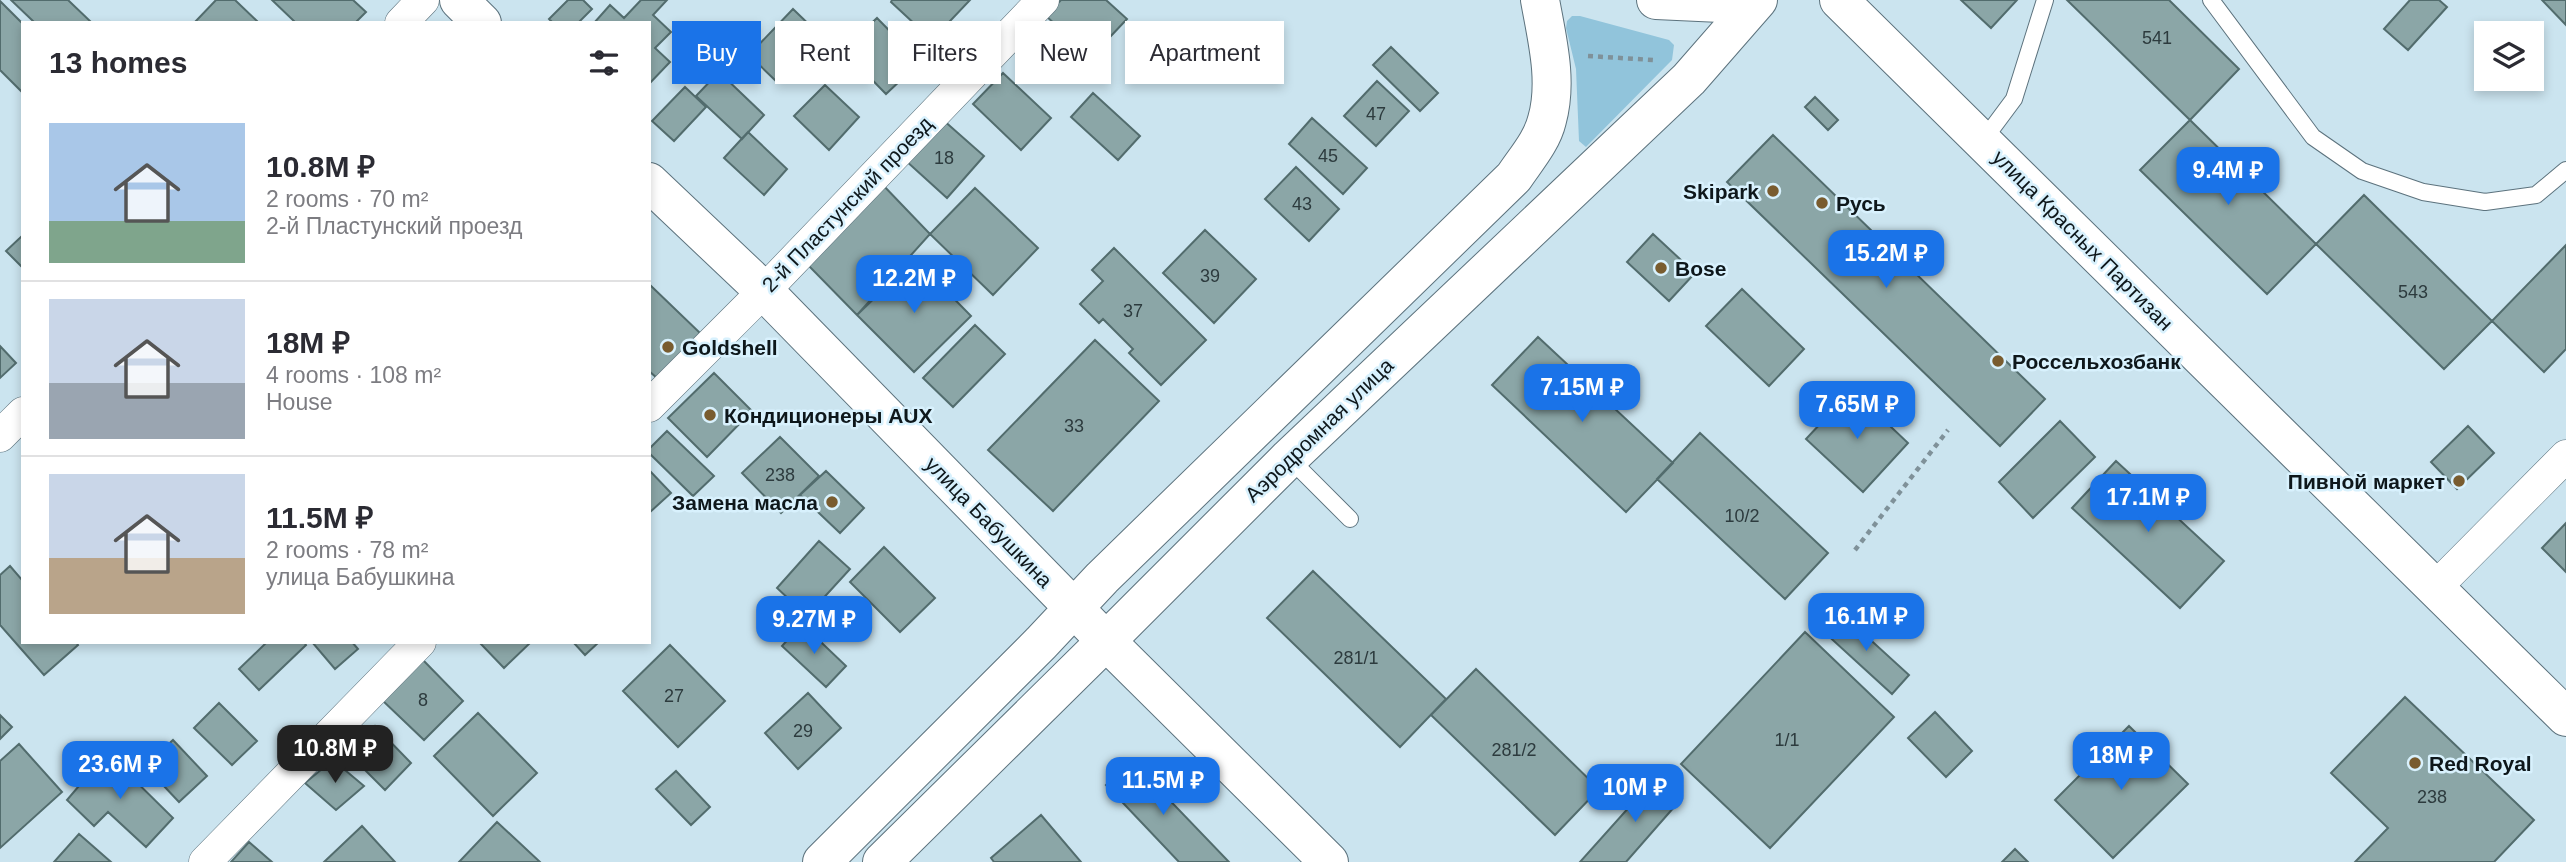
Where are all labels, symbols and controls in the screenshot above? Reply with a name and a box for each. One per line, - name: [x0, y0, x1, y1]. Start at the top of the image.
- chip: Buy: [672, 21, 761, 84]
- chip: Rent: [775, 21, 874, 84]
- chip: Filters: [888, 21, 1001, 84]
- chip: New: [1015, 21, 1111, 84]
- chip: Apartment: [1125, 21, 1284, 84]
- map controls: [2474, 21, 2544, 91]
- button: layers: [2474, 21, 2544, 91]
- house number: 541: [2142, 28, 2172, 48]
- icon: filters: [585, 44, 623, 82]
- text: 13 homes: [49, 46, 187, 79]
- house number: 47: [1366, 104, 1386, 124]
- street label: 2-й Пластунский проезд: [757, 112, 937, 296]
- street label: улица Красных Партизан: [1988, 145, 2178, 335]
- house number: 45: [1318, 146, 1338, 166]
- house number: 18: [934, 148, 954, 168]
- pin: 9.4M ₽: [2171, 148, 2285, 207]
- text: 10.8M ₽: [266, 150, 375, 183]
- icon: home: [105, 151, 189, 235]
- text: 9.4M ₽: [2193, 157, 2263, 183]
- place label: Skipark: [1683, 180, 1759, 203]
- marker: Skipark: [1765, 183, 1781, 199]
- text: 2 rooms · 70 m²: [266, 186, 428, 212]
- place label: Русь: [1836, 192, 1886, 215]
- house number: 43: [1292, 194, 1312, 214]
- marker: Русь: [1814, 195, 1830, 211]
- text: 2-й Пластунский проезд: [266, 213, 522, 239]
- pin: 15.2M ₽: [1821, 230, 1951, 290]
- text: 15.2M ₽: [1844, 240, 1928, 266]
- pin: 12.2M ₽: [849, 256, 979, 315]
- place label: Bose: [1675, 257, 1726, 280]
- marker: Bose: [1653, 260, 1669, 276]
- text: 12.2M ₽: [872, 265, 956, 291]
- house number: 39: [1200, 266, 1220, 286]
- house number: 543: [2398, 282, 2428, 302]
- house number: 37: [1123, 301, 1143, 321]
- text: 18M ₽: [266, 326, 350, 359]
- icon: home: [105, 327, 189, 411]
- place label: Goldshell: [682, 336, 778, 359]
- marker: Goldshell: [660, 339, 676, 355]
- place label: Россельхозбанк: [2012, 350, 2181, 373]
- street label: Аэродромная улица: [1240, 353, 1398, 506]
- marker: Россельхозбанк: [1990, 353, 2006, 369]
- text: 4 rooms · 108 m²: [266, 362, 441, 388]
- pin: 7.15M ₽: [1517, 364, 1647, 424]
- text: 7.15M ₽: [1540, 374, 1624, 400]
- pin: 7.65M ₽: [1792, 382, 1922, 441]
- text: House: [266, 389, 332, 415]
- text: 7.65M ₽: [1815, 391, 1899, 417]
- place label: Кондиционеры AUX: [724, 404, 933, 427]
- marker: Кондиционеры AUX: [702, 407, 718, 423]
- house number: 33: [1064, 416, 1084, 436]
- street label: улица Бабушкина: [921, 452, 1057, 592]
- house number: 238: [765, 465, 795, 485]
- place label: Пивной маркет: [2288, 470, 2445, 493]
- marker: Пивной маркет: [2451, 473, 2467, 489]
- pin: 17.1M ₽: [2083, 475, 2213, 534]
- text: 17.1M ₽: [2106, 484, 2190, 510]
- place label: Замена масла: [672, 491, 818, 514]
- marker: Замена масла: [824, 494, 840, 510]
- text: 11.5M ₽: [266, 501, 374, 534]
- icon: home: [105, 502, 189, 586]
- house number: 10/2: [1724, 506, 1760, 526]
- text: 2 rooms · 78 m²: [266, 537, 428, 563]
- text: улица Бабушкина: [266, 564, 455, 590]
- pin: 16.1M ₽: [1801, 594, 1931, 653]
- pin: 9.27M ₽: [749, 596, 879, 656]
- text: 16.1M ₽: [1824, 603, 1908, 629]
- text: 9.27M ₽: [772, 606, 856, 632]
- house number: 281/1: [1333, 648, 1379, 668]
- house number: 27: [664, 686, 684, 706]
- house number: 8: [418, 690, 428, 710]
- house number: 29: [793, 721, 813, 741]
- pin: 10.8M ₽: [270, 726, 400, 785]
- house number: 1/1: [1774, 730, 1800, 750]
- pin: 18M ₽: [2072, 732, 2170, 792]
- text: 10.8M ₽: [293, 735, 377, 761]
- house number: 281/2: [1491, 740, 1537, 760]
- pin: 23.6M ₽: [55, 742, 185, 801]
- text: 18M ₽: [2089, 742, 2153, 768]
- text: 23.6M ₽: [78, 751, 162, 777]
- place label: Red Royal: [2429, 752, 2532, 775]
- marker: Red Royal: [2407, 755, 2423, 771]
- pin: 11.5M ₽: [1098, 758, 1228, 817]
- pin: 10M ₽: [1586, 764, 1684, 824]
- text: 11.5M ₽: [1122, 767, 1204, 793]
- text: 10M ₽: [1603, 774, 1667, 800]
- house number: 238: [2417, 787, 2447, 807]

